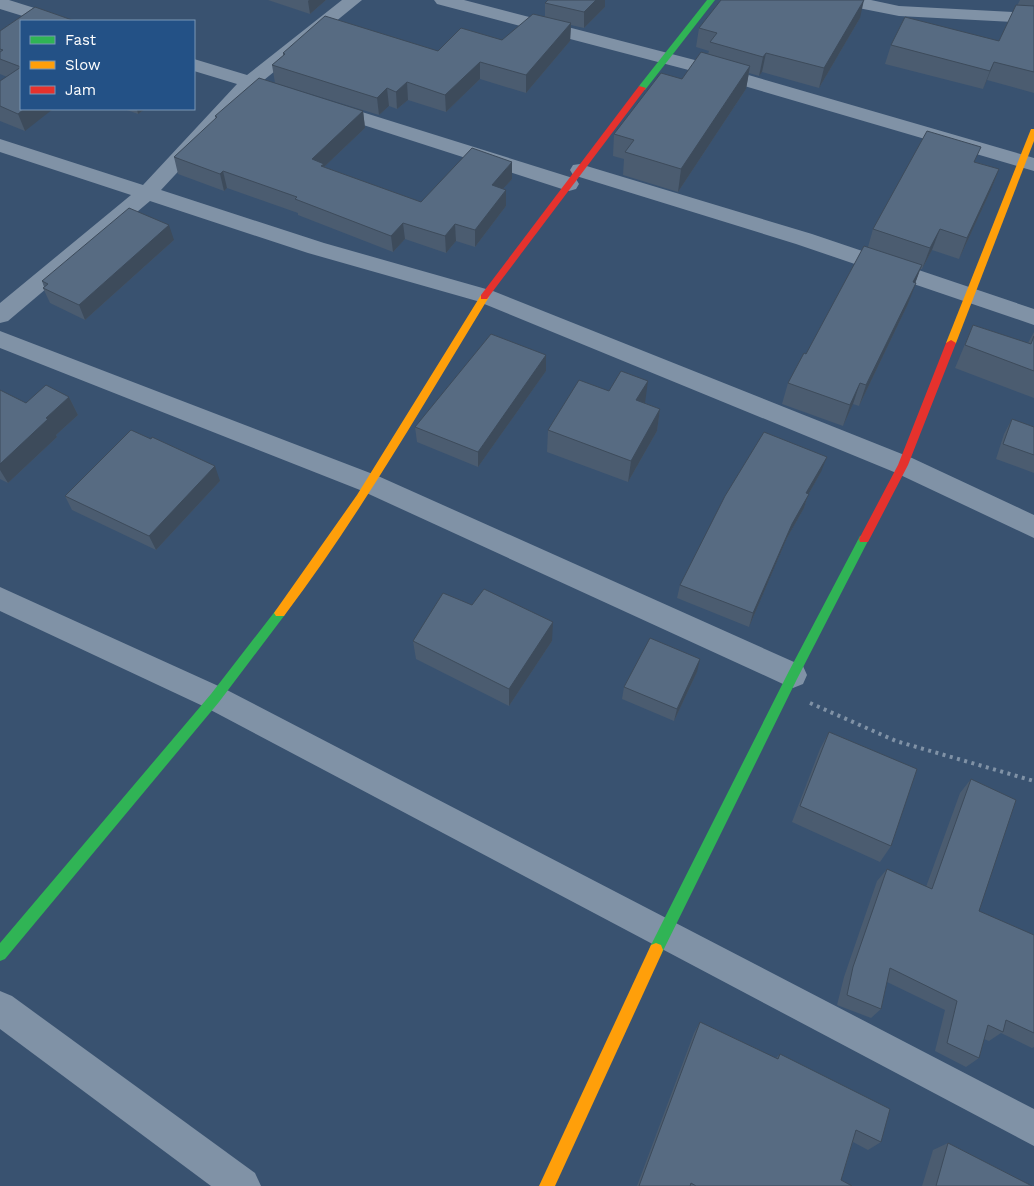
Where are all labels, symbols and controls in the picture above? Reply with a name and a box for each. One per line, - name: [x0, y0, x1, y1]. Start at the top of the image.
- legend: [20, 20, 195, 110]
- text: Fast: [65, 31, 97, 49]
- text: Slow: [65, 56, 101, 74]
- text: Jam: [65, 81, 96, 99]

